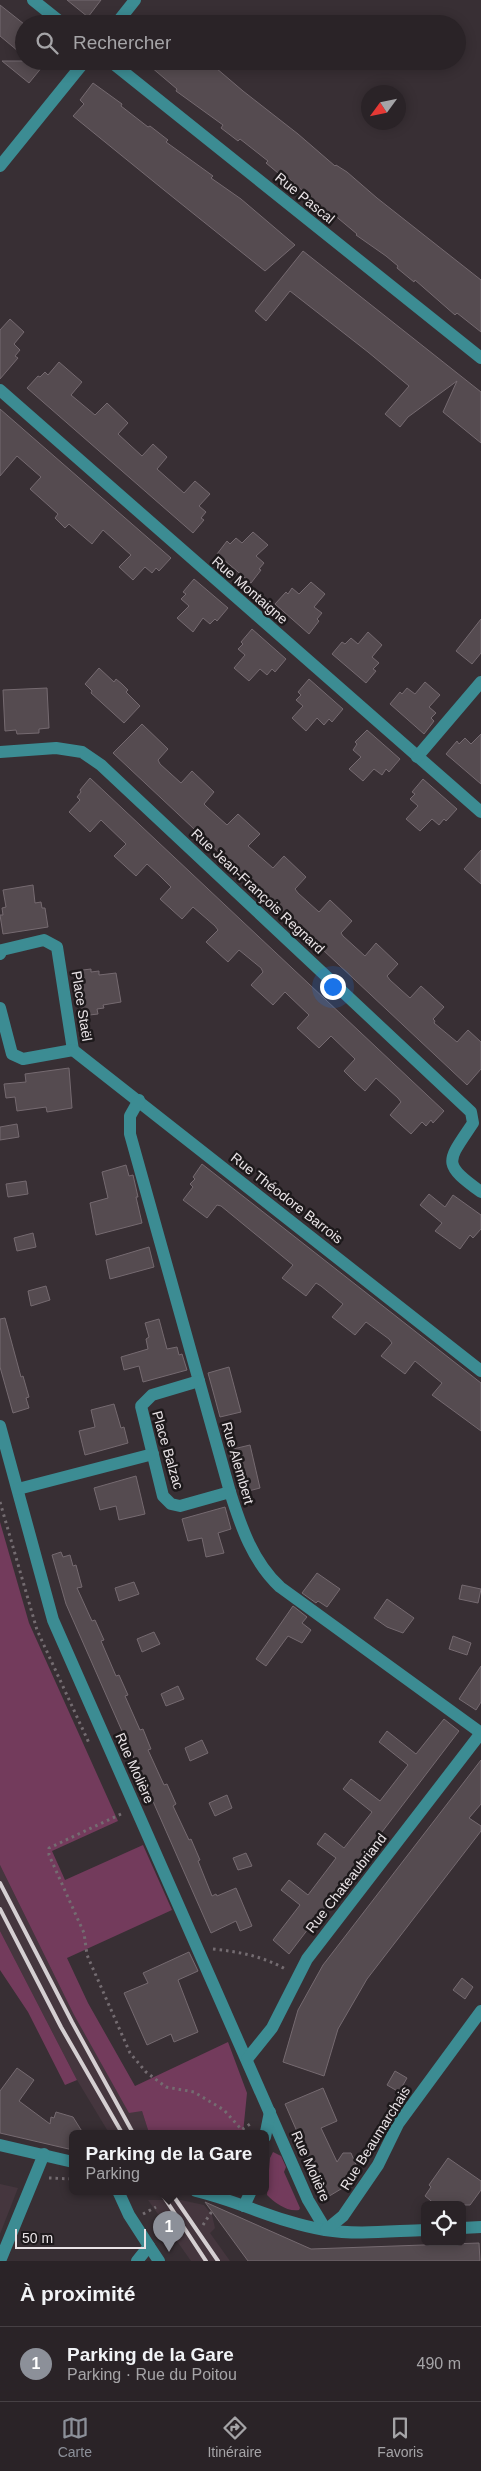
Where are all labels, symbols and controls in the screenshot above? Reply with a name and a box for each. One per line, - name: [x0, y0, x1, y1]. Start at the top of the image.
- search box: [15, 15, 466, 70]
- icon: search: [33, 29, 61, 57]
- text: Rechercher: [73, 32, 171, 53]
- north arrow: [361, 85, 406, 130]
- street label: Rue Pascal: [272, 169, 338, 227]
- street label: Rue Montaigne: [209, 553, 291, 627]
- street label: Rue Jean-François Regnard: [188, 825, 328, 957]
- street label: Place Staël: [69, 970, 95, 1042]
- your location: [320, 974, 346, 1000]
- street label: Rue Théodore Barrois: [228, 1149, 346, 1247]
- street label: Place Balzac: [149, 1409, 187, 1491]
- street label: Rue Alembert: [219, 1420, 257, 1506]
- street label: Rue Molière: [112, 1730, 158, 1806]
- street label: Rue Chateaubriand: [302, 1830, 390, 1936]
- street label: Rue Beaumarchais: [337, 2083, 413, 2193]
- street label: Rue Molière: [288, 2128, 334, 2204]
- popup: [69, 2130, 269, 2195]
- text: Parking de la Gare: [86, 2143, 252, 2164]
- text: Parking: [86, 2165, 140, 2182]
- map controls: [421, 2201, 466, 2246]
- button: locate: [421, 2201, 466, 2246]
- pin: 1: [153, 2211, 185, 2252]
- scale bar: [15, 2226, 146, 2249]
- text: 50 m: [22, 2230, 53, 2246]
- text: À proximité: [20, 2282, 136, 2305]
- text: Parking de la Gare: [67, 2344, 234, 2365]
- text: 1: [32, 2355, 40, 2372]
- text: 490 m: [417, 2355, 461, 2372]
- text: Parking · Rue du Poitou: [67, 2366, 237, 2383]
- tab: Carte: [58, 2414, 92, 2460]
- tab: Itinéraire: [207, 2414, 262, 2460]
- tab: Favoris: [377, 2414, 423, 2460]

